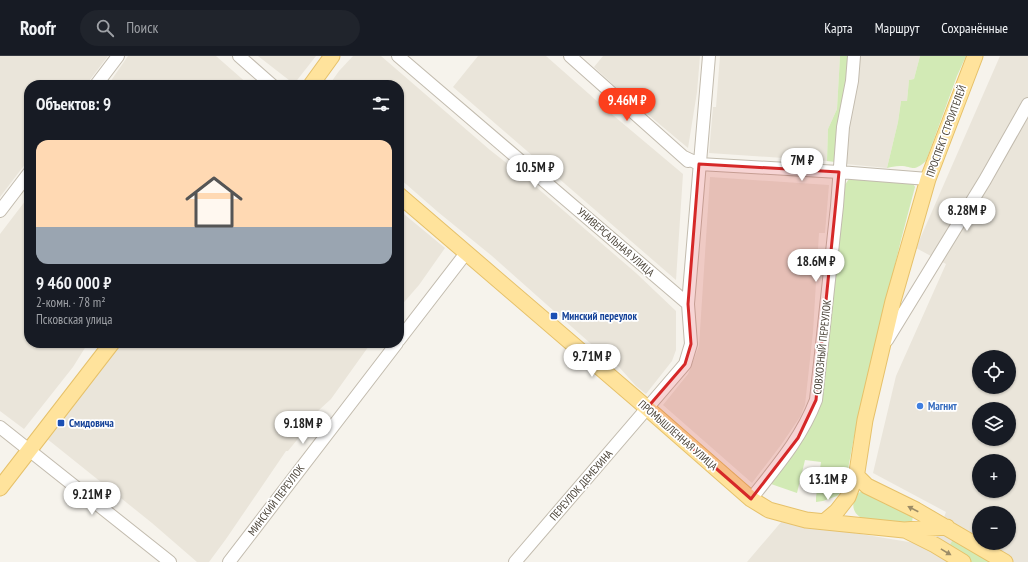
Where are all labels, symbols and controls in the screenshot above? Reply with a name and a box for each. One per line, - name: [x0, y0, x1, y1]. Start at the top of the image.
- search box: [80, 10, 360, 46]
- text: Roofr: [20, 16, 56, 40]
- icon: search: [94, 17, 116, 39]
- text: Поиск: [126, 18, 158, 37]
- text: Карта: [824, 19, 853, 37]
- text: Маршрут: [875, 19, 919, 37]
- text: Сохранённые: [941, 19, 1008, 37]
- street label: ПРОСПЕКТ СТРОИТЕЛЕЙ: [923, 83, 969, 179]
- pin: 9.46M ₽: [590, 88, 664, 122]
- text: 9.46M ₽: [608, 92, 646, 109]
- text: Объектов: 9: [36, 93, 111, 115]
- icon: filters: [370, 93, 392, 115]
- pin: 7M ₽: [778, 148, 826, 182]
- text: 7M ₽: [790, 152, 814, 169]
- pin: 10.5M ₽: [498, 155, 572, 189]
- text: 10.5M ₽: [516, 159, 554, 176]
- icon: home: [178, 166, 250, 238]
- pin: 8.28M ₽: [930, 198, 1004, 232]
- text: 8.28M ₽: [948, 202, 986, 219]
- street label: УНИВЕРСАЛЬНАЯ УЛИЦА: [575, 205, 658, 280]
- pin: 18.6M ₽: [779, 249, 853, 283]
- text: 18.6M ₽: [797, 253, 835, 270]
- text: 9 460 000 ₽: [36, 272, 111, 294]
- text: 2-комн. · 78 m²: [36, 294, 106, 311]
- street label: СОВХОЗНЫЙ ПЕРЕУЛОК: [810, 298, 834, 395]
- place label: Минский переулок: [562, 309, 638, 323]
- text: Псковская улица: [36, 311, 113, 328]
- marker: Минский переулок: [549, 311, 559, 321]
- pin: 9.71M ₽: [555, 344, 629, 378]
- text: 9.71M ₽: [573, 348, 611, 365]
- map controls: [972, 350, 1016, 550]
- button: locate: [972, 350, 1016, 394]
- street label: ПРОМЫШЛЕННАЯ УЛИЦА: [636, 397, 721, 474]
- place label: Магнит: [928, 399, 957, 413]
- marker: Магнит: [915, 401, 925, 411]
- button: layers: [972, 402, 1016, 446]
- pin: 9.18M ₽: [266, 411, 340, 445]
- text: 9.18M ₽: [284, 415, 322, 432]
- place label: Смидовича: [69, 416, 114, 430]
- marker: Смидовича: [56, 418, 66, 428]
- street label: ПЕРЕУЛОК ДЕМЕХИНА: [546, 446, 616, 523]
- button: +: [972, 454, 1016, 498]
- street label: МИНСКИЙ ПЕРЕУЛОК: [245, 461, 308, 538]
- pin: 13.1M ₽: [791, 467, 865, 501]
- text: 13.1M ₽: [809, 471, 847, 488]
- pin: 9.21M ₽: [55, 482, 129, 516]
- text: 9.21M ₽: [73, 486, 111, 503]
- one-way arrow: [907, 505, 919, 512]
- button: −: [972, 506, 1016, 550]
- one-way arrow: [940, 548, 952, 555]

